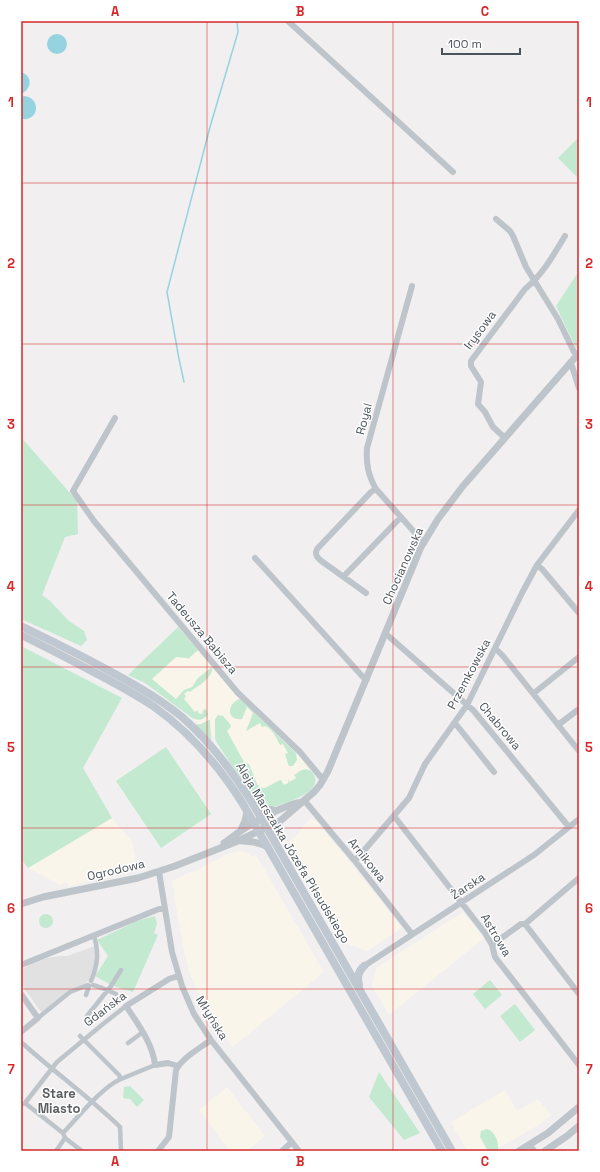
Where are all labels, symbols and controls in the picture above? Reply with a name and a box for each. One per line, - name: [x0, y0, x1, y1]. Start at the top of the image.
- text: A: [111, 3, 120, 20]
- text: B: [296, 3, 305, 20]
- text: C: [481, 3, 489, 20]
- scale bar: [442, 30, 520, 56]
- text: 100 m: [448, 36, 482, 52]
- text: 1: [8, 94, 14, 111]
- text: 1: [586, 94, 592, 111]
- text: 2: [7, 255, 15, 272]
- text: 2: [585, 255, 593, 272]
- street label: Irysowa: [460, 307, 500, 353]
- street label: Royal: [352, 401, 376, 437]
- text: 3: [7, 416, 15, 433]
- text: 3: [585, 416, 593, 433]
- street label: Chocianowska: [379, 525, 427, 607]
- text: 4: [7, 578, 15, 595]
- text: 4: [585, 578, 593, 595]
- street label: Tadeusza Babisza: [163, 589, 241, 677]
- street label: Przemkowska: [444, 636, 494, 712]
- street label: Chabrowa: [475, 699, 525, 753]
- text: 5: [7, 739, 15, 756]
- text: 5: [585, 739, 593, 756]
- street label: Aleja Marszałka Józefa Piłsudskiego: [232, 760, 354, 946]
- street label: Arnikowa: [344, 835, 390, 885]
- street label: Ogrodowa: [86, 856, 147, 884]
- street label: Żarska: [448, 869, 488, 903]
- text: 6: [7, 900, 15, 917]
- text: 6: [585, 900, 593, 917]
- street label: Astrowa: [477, 911, 515, 959]
- street label: Gdańska: [80, 988, 130, 1030]
- street label: Młyńska: [192, 993, 232, 1043]
- text: 7: [7, 1061, 15, 1078]
- text: 7: [585, 1061, 593, 1078]
- district label: Stare Miasto: [38, 1085, 80, 1117]
- text: A: [111, 1153, 120, 1170]
- text: B: [296, 1153, 305, 1170]
- text: C: [481, 1153, 489, 1170]

